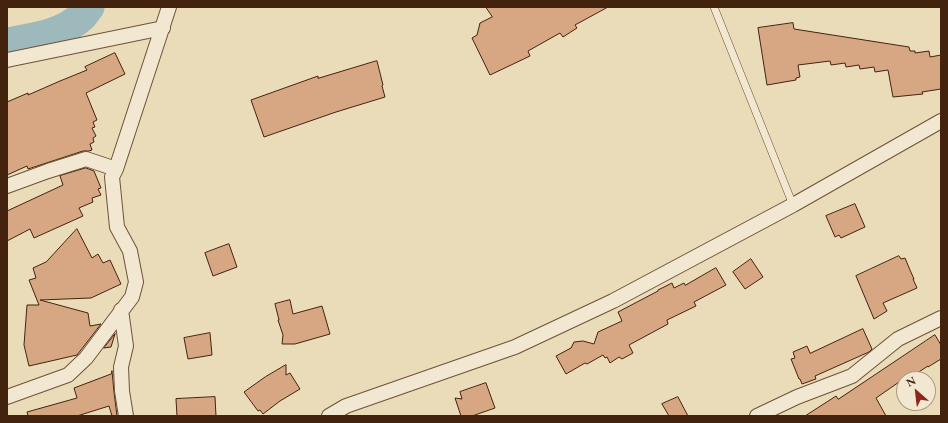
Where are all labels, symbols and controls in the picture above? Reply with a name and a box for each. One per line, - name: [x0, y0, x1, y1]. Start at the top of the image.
- north arrow: [896, 371, 936, 411]
- text: N: [904, 373, 918, 390]

